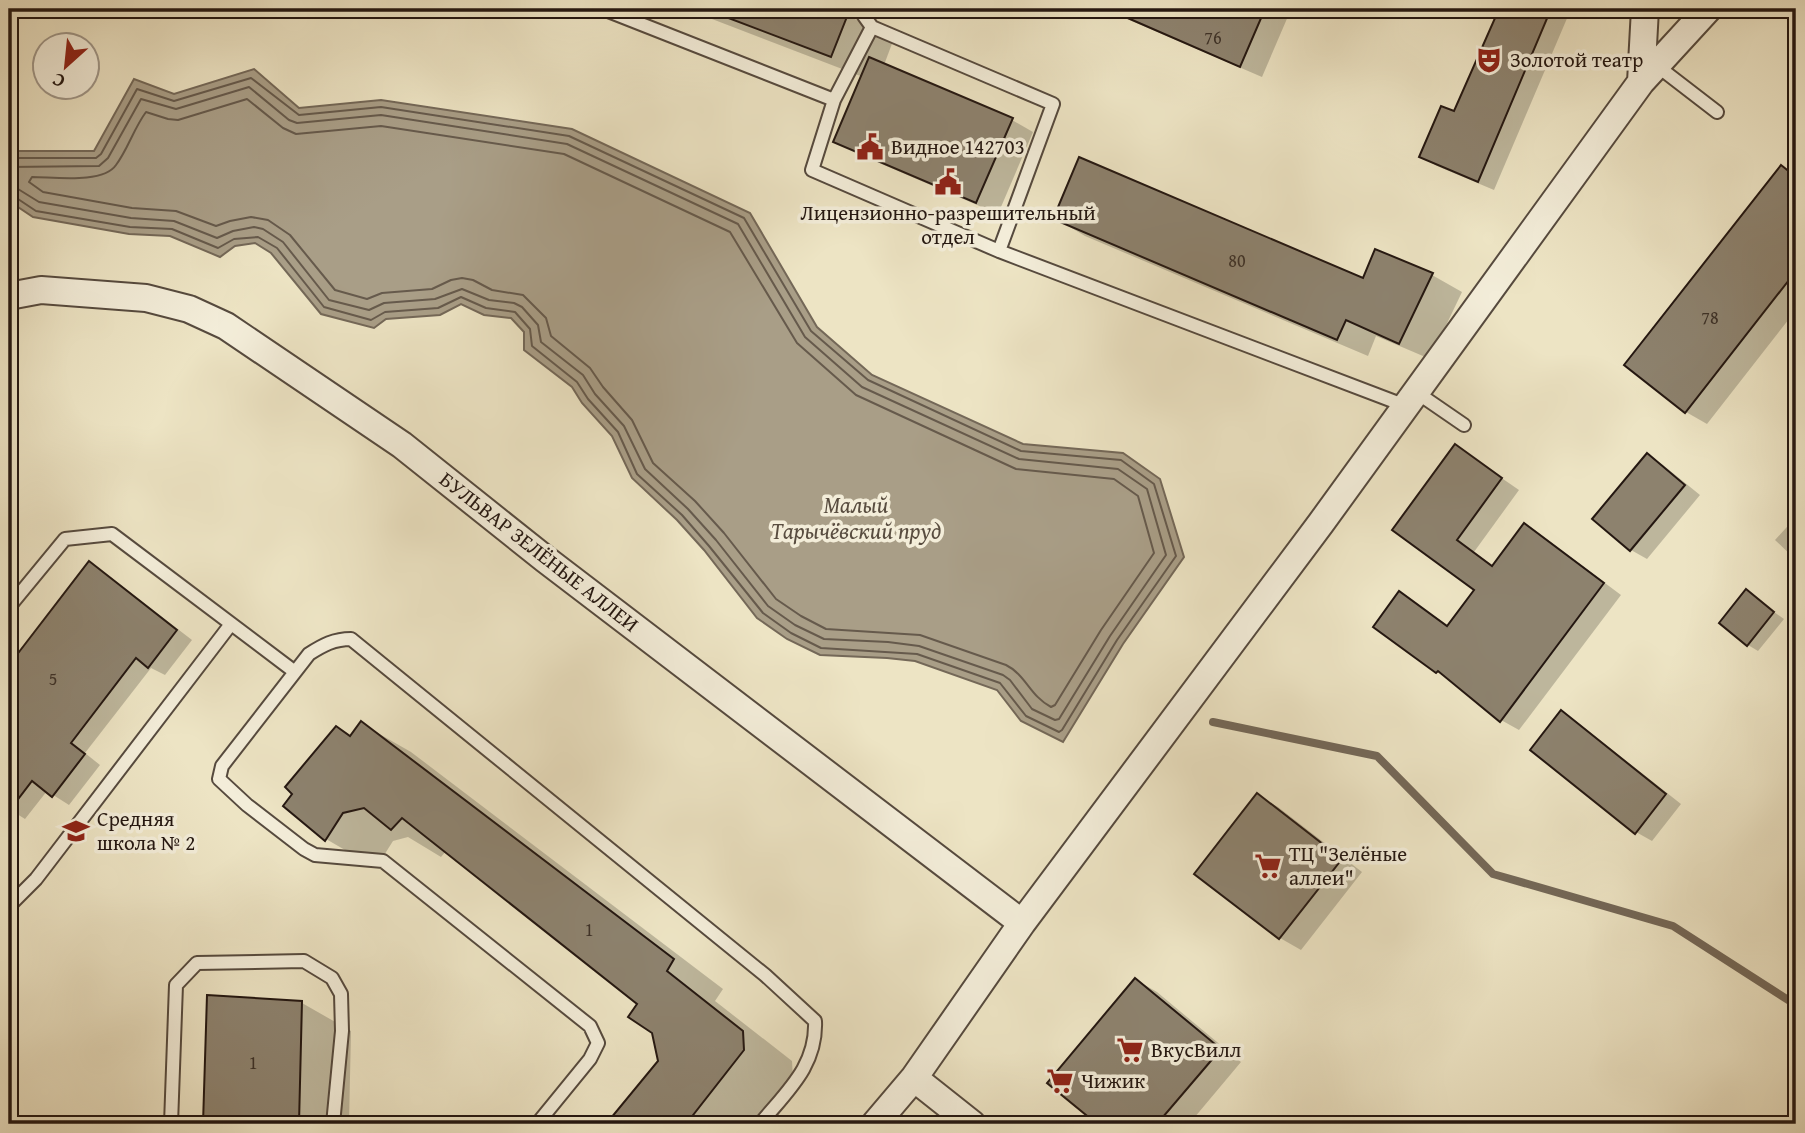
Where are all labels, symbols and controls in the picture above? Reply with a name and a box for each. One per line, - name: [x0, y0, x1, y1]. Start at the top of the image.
- house number: 76: [1204, 24, 1222, 51]
- north arrow: [32, 32, 102, 102]
- place label: Золотой театр: [1510, 44, 1643, 75]
- theatre icon: Золотой театр: [1474, 45, 1504, 75]
- text: С: [47, 66, 69, 96]
- place label: Видное 142703: [891, 131, 1025, 162]
- public building icon: Видное 142703: [855, 132, 885, 162]
- public building icon: Лицензионно-разрешительный отдел: [933, 167, 963, 197]
- place label: Лицензионно-разрешительный отдел: [800, 197, 1096, 252]
- house number: 80: [1228, 247, 1246, 274]
- house number: 78: [1701, 304, 1719, 331]
- street label: БУЛЬВАР ЗЕЛЁНЫЕ АЛЛЕИ: [433, 464, 646, 639]
- water label: Малый Тарычёвский пруд: [771, 488, 941, 547]
- house number: 5: [49, 665, 57, 692]
- place label: Средняя школа № 2: [97, 803, 195, 858]
- school or university icon: Средняя школа № 2: [61, 816, 91, 846]
- place label: ТЦ "Зелёные аллеи": [1289, 838, 1407, 893]
- supermarket icon: ТЦ "Зелёные аллеи": [1253, 851, 1283, 881]
- house number: 1: [585, 916, 593, 943]
- place label: ВкусВилл: [1151, 1034, 1242, 1065]
- supermarket icon: ВкусВилл: [1115, 1035, 1145, 1065]
- house number: 1: [249, 1049, 257, 1076]
- place label: Чижик: [1081, 1065, 1145, 1096]
- supermarket icon: Чижик: [1045, 1066, 1075, 1096]

